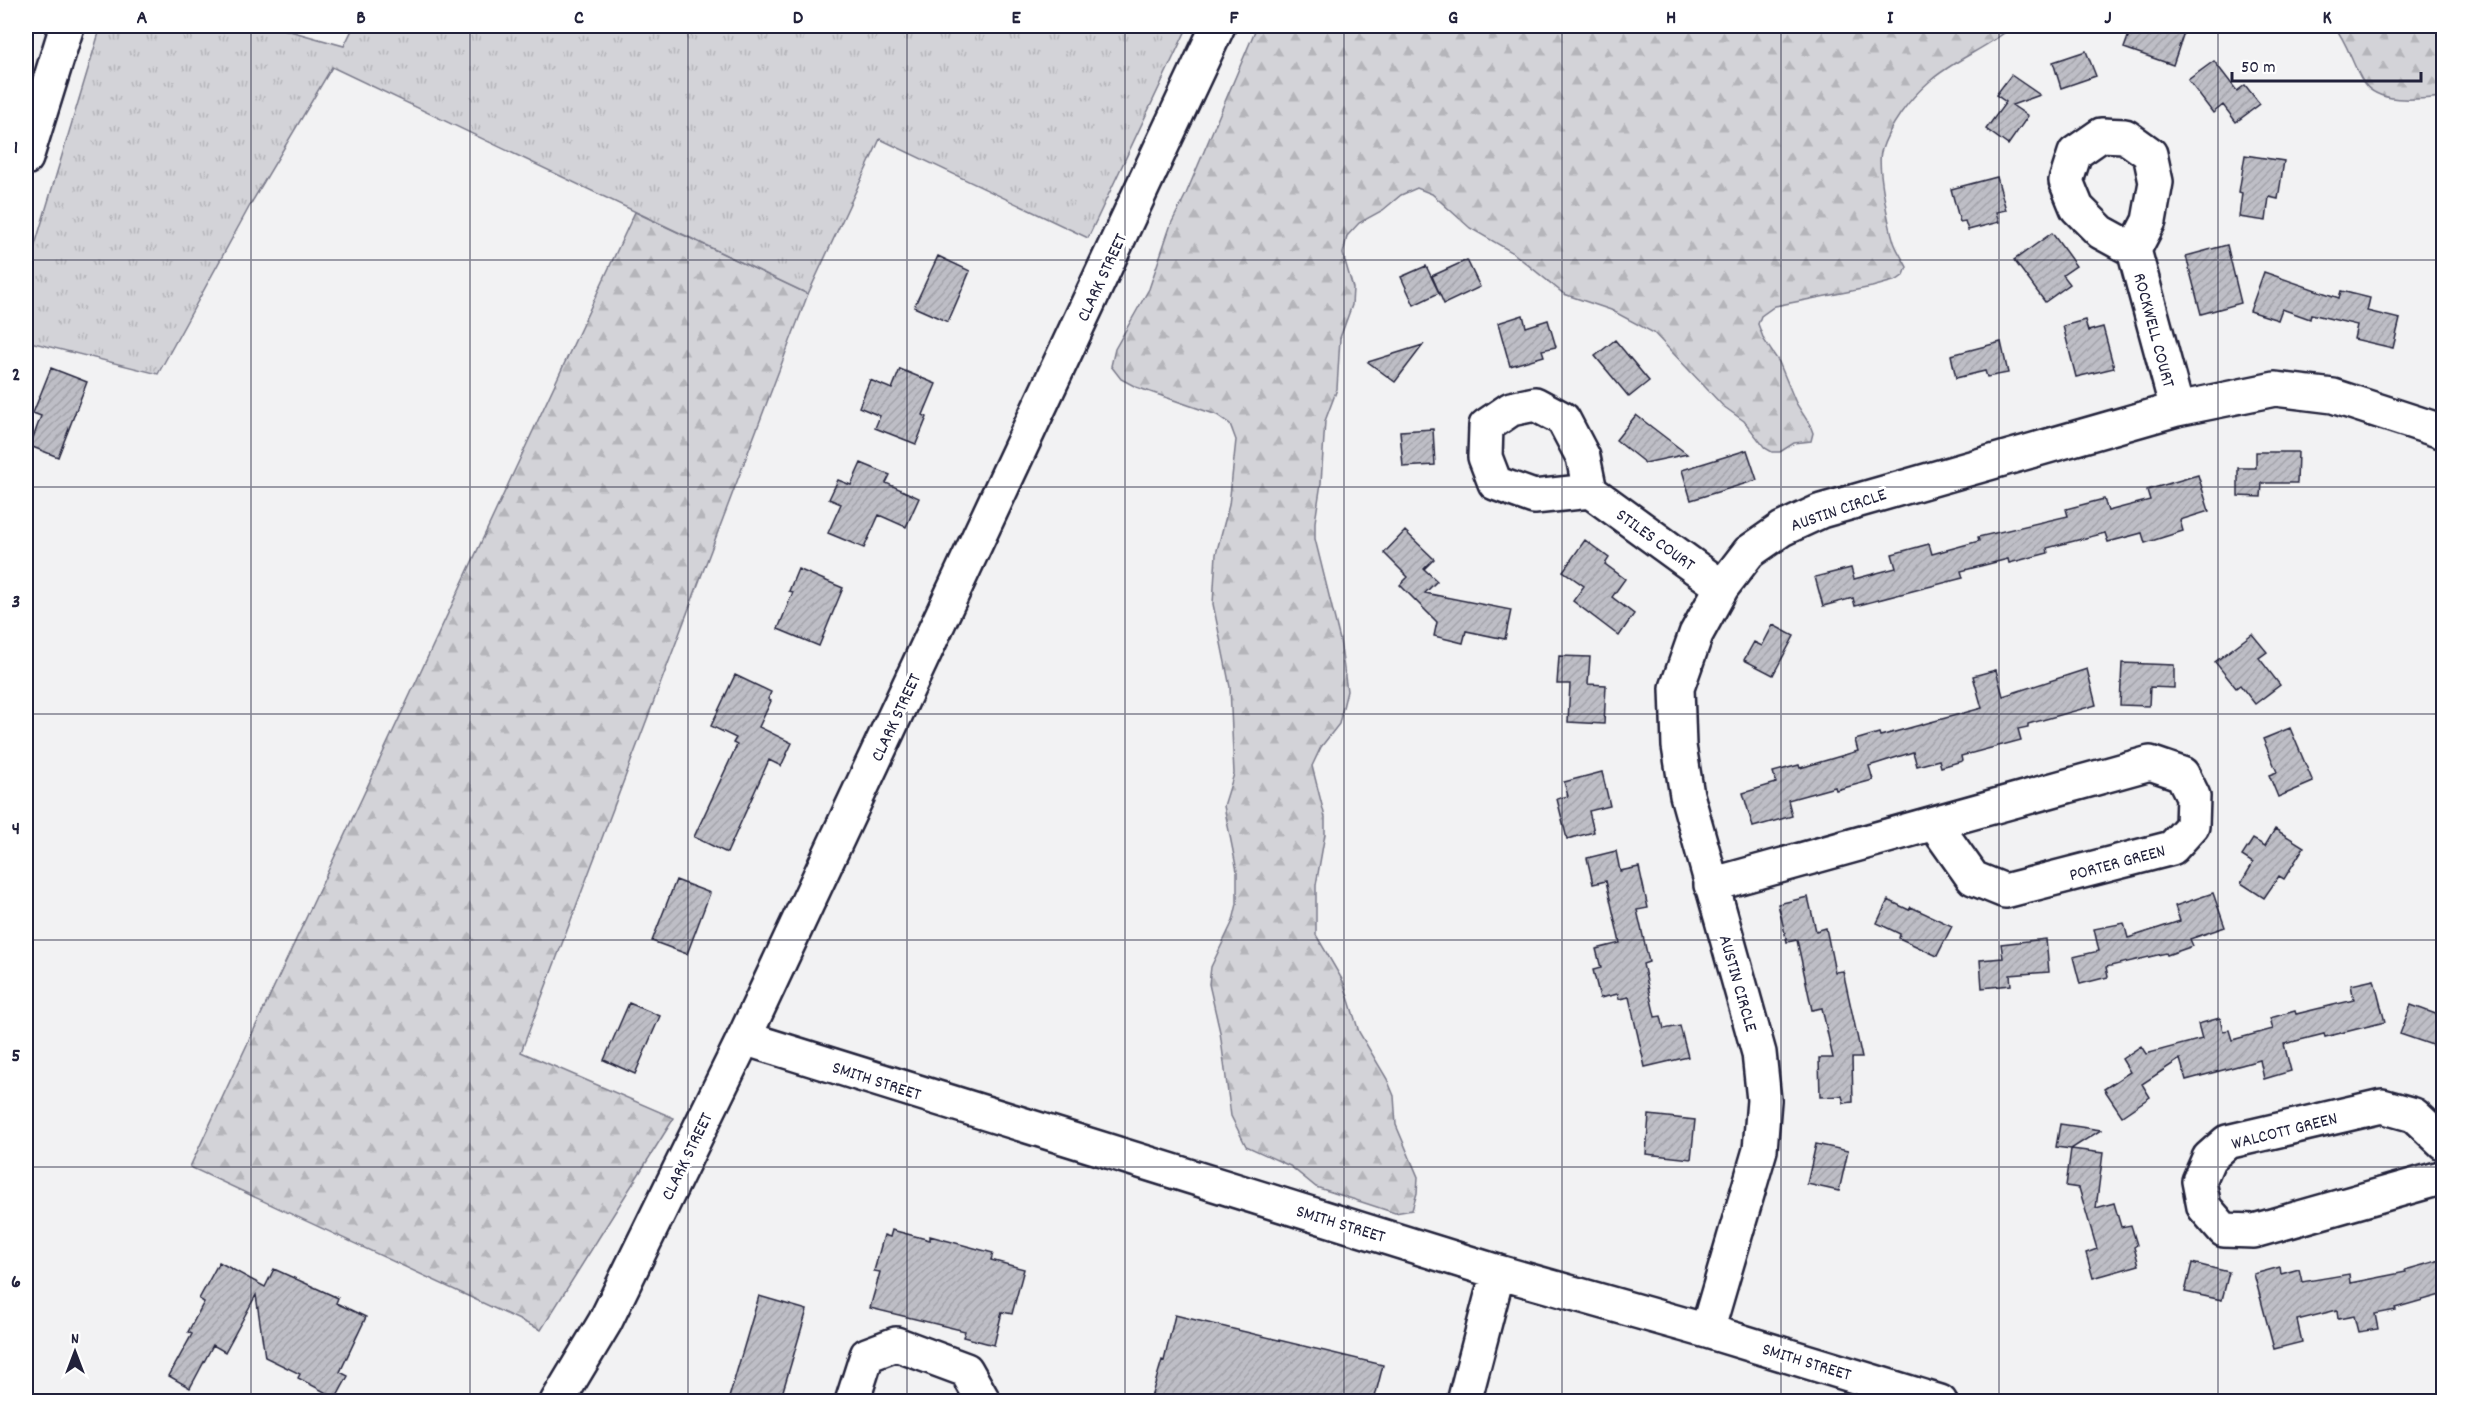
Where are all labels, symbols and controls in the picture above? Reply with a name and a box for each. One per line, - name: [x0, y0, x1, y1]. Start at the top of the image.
- text: A: [137, 5, 148, 33]
- text: B: [356, 5, 366, 33]
- text: C: [574, 5, 584, 33]
- text: D: [793, 5, 804, 33]
- text: E: [1011, 5, 1021, 33]
- text: F: [1230, 5, 1240, 33]
- text: G: [1448, 5, 1458, 33]
- text: H: [1666, 5, 1676, 33]
- text: I: [1887, 5, 1894, 33]
- text: J: [2104, 5, 2112, 33]
- text: K: [2322, 5, 2332, 33]
- scale bar: [2232, 45, 2421, 83]
- text: 50 m: [2241, 56, 2276, 81]
- text: 1: [14, 135, 18, 163]
- street label: CLARK STREET: [1072, 230, 1135, 326]
- street label: ROCKWELL COURT: [2125, 271, 2180, 391]
- text: 2: [12, 362, 20, 390]
- street label: AUSTIN CIRCLE: [1788, 483, 1890, 539]
- street label: STILES COURT: [1610, 504, 1699, 578]
- text: 3: [12, 589, 20, 617]
- street label: CLARK STREET: [866, 670, 929, 766]
- text: 4: [12, 816, 20, 844]
- street label: PORTER GREEN: [2067, 840, 2169, 889]
- street label: AUSTIN CIRCLE: [1711, 932, 1762, 1035]
- text: 5: [11, 1043, 21, 1071]
- street label: SMITH STREET: [829, 1056, 924, 1108]
- street label: WALCOTT GREEN: [2229, 1107, 2340, 1158]
- street label: CLARK STREET: [656, 1109, 720, 1205]
- street label: SMITH STREET: [1293, 1200, 1388, 1251]
- text: 6: [11, 1269, 21, 1297]
- north arrow: [45, 1322, 105, 1382]
- text: N: [71, 1328, 79, 1351]
- street label: SMITH STREET: [1759, 1338, 1854, 1389]

